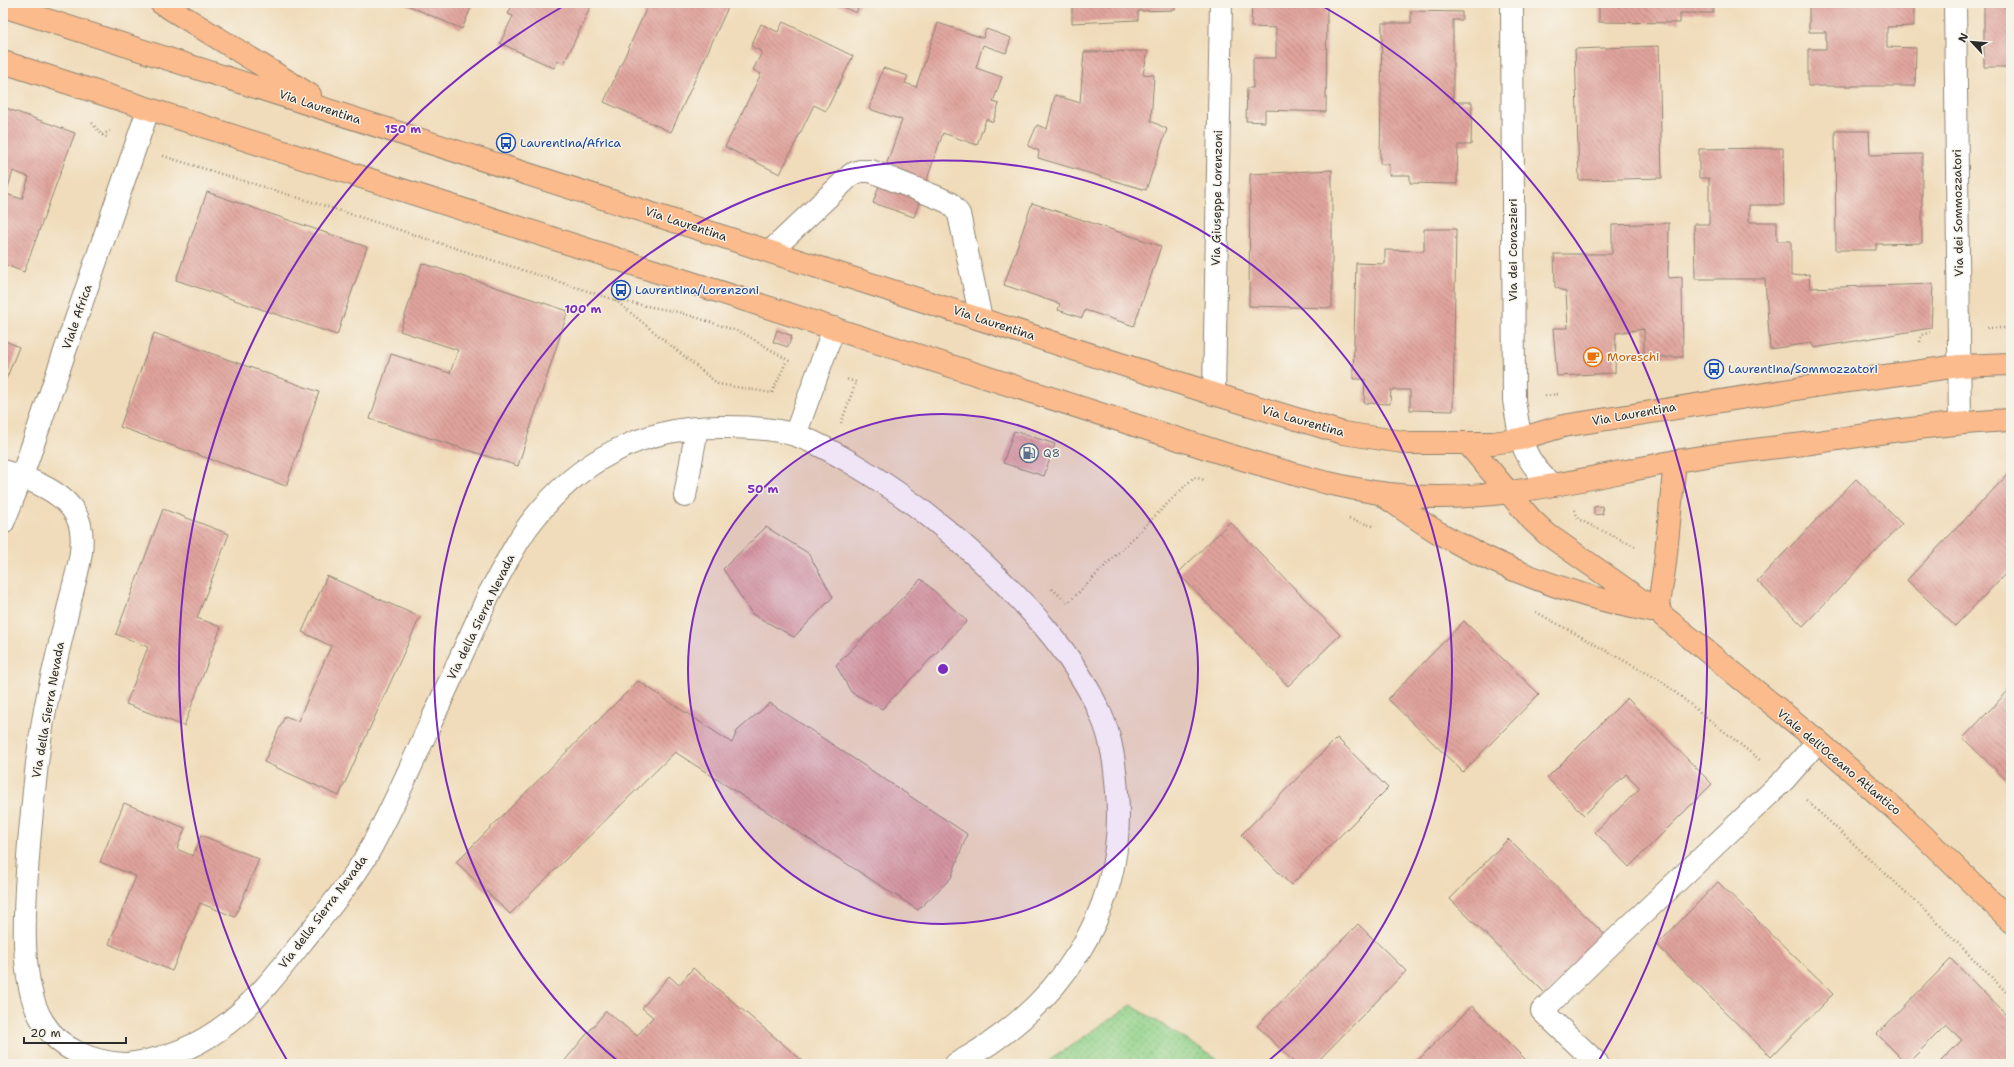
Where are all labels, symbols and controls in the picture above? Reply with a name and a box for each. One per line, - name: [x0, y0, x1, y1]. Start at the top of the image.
- north arrow: [1952, 22, 1992, 62]
- text: N: [1955, 30, 1972, 45]
- street label: Via Laurentina: [277, 86, 364, 128]
- text: 150 m: [385, 121, 421, 137]
- street label: Via Giuseppe Lorenzoni: [1208, 130, 1226, 266]
- bus stop icon: Laurentina/Africa: [495, 132, 517, 154]
- place label: Laurentina/Africa: [520, 135, 622, 151]
- street label: Via dei Sommozzatori: [1949, 149, 1967, 277]
- street label: Via dei Corazzieri: [1505, 198, 1521, 302]
- street label: Via Laurentina: [643, 203, 730, 245]
- bus stop icon: Laurentina/Lorenzoni: [610, 279, 632, 301]
- street label: Viale Africa: [58, 282, 96, 352]
- place label: Laurentina/Lorenzoni: [635, 282, 759, 298]
- text: 100 m: [565, 301, 602, 317]
- street label: Via Laurentina: [951, 302, 1038, 344]
- cafe icon: Moreschi: [1582, 346, 1604, 368]
- place label: Moreschi: [1607, 349, 1660, 365]
- bus stop icon: Laurentina/Sommozzatori: [1703, 358, 1725, 380]
- place label: Laurentina/Sommozzatori: [1728, 361, 1878, 377]
- street label: Via Laurentina: [1591, 399, 1678, 429]
- street label: Via Laurentina: [1260, 402, 1347, 441]
- fuel station icon: Q8: [1018, 442, 1040, 464]
- place label: Q8: [1043, 445, 1060, 461]
- text: 50 m: [748, 481, 779, 497]
- street label: Via della Sierra Nevada: [444, 551, 519, 683]
- street label: Via della Sierra Nevada: [28, 640, 68, 779]
- centre of rings: [936, 662, 950, 676]
- street label: Viale dell'Oceano Atlantico: [1774, 705, 1904, 819]
- street label: Via della Sierra Nevada: [275, 852, 371, 972]
- scale bar: [24, 1019, 126, 1045]
- text: 20 m: [30, 1025, 61, 1041]

